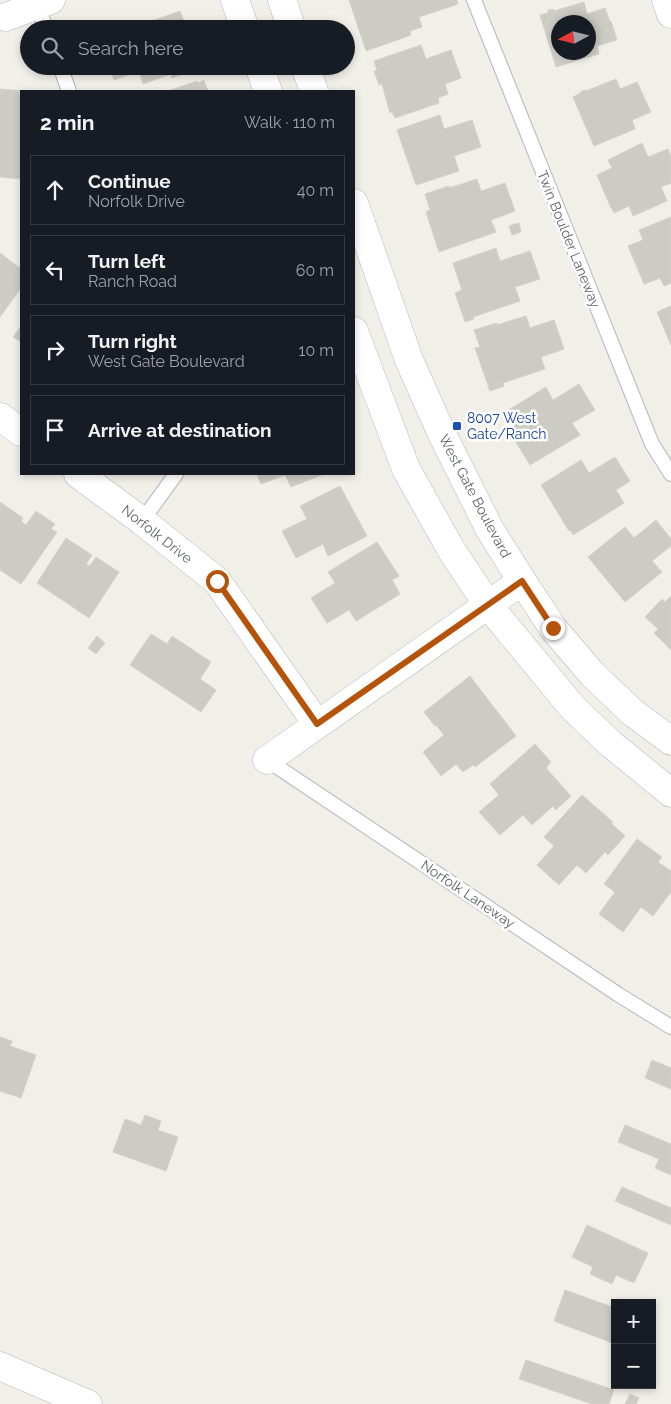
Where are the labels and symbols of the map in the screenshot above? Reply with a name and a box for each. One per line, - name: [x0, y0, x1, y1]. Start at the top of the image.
- north arrow: [551, 15, 596, 60]
- street label: Twin Boulder Laneway: [534, 168, 604, 310]
- place label: 8007 West Gate/Ranch: [467, 410, 547, 442]
- marker: 8007 West Gate/Ranch: [451, 420, 463, 432]
- street label: West Gate Boulevard: [436, 432, 514, 560]
- street label: Norfolk Drive: [119, 502, 195, 566]
- route start: [206, 570, 229, 593]
- route end: [542, 617, 565, 640]
- street label: Norfolk Laneway: [418, 857, 518, 932]

